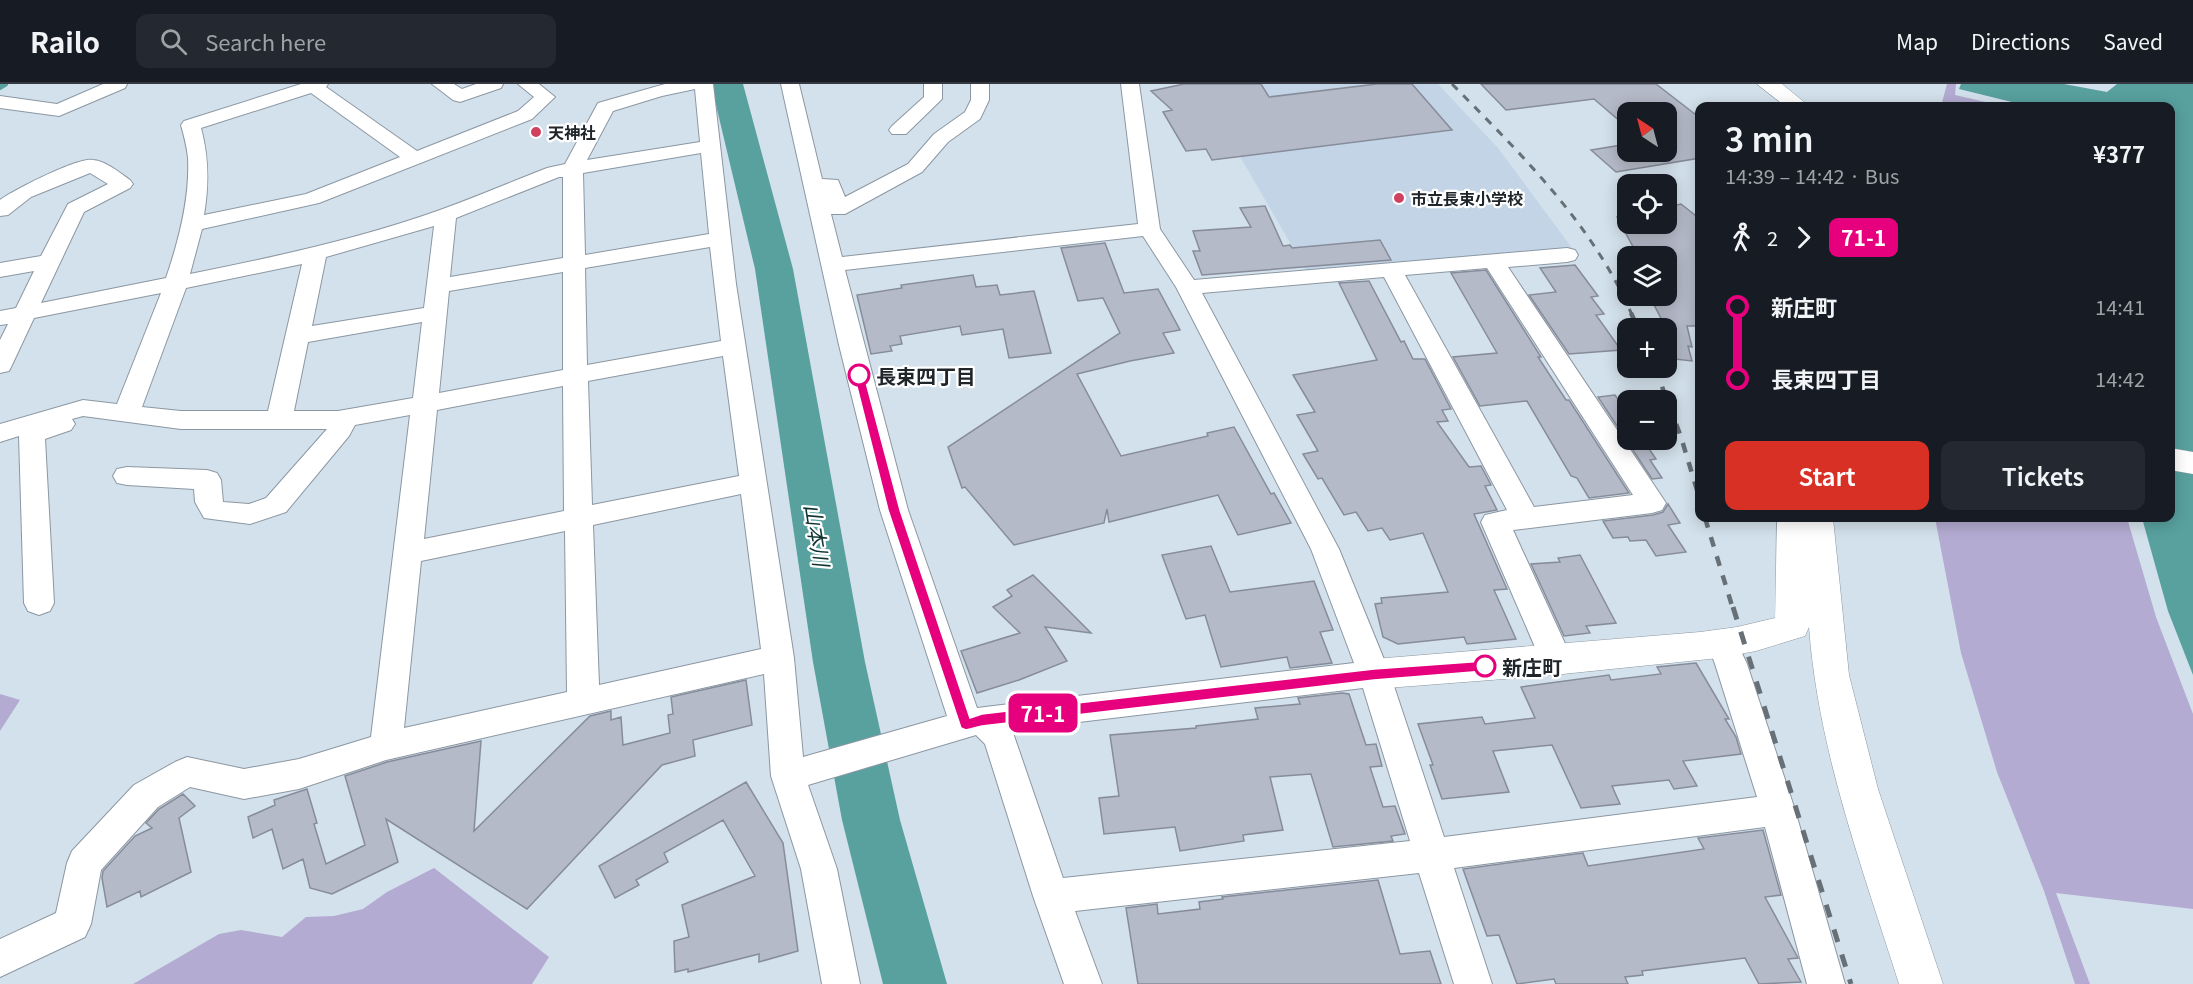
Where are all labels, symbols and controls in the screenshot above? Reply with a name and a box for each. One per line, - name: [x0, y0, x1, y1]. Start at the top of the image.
- search box: [136, 14, 556, 68]
- text: Railo: [30, 21, 100, 61]
- icon: search: [157, 25, 190, 58]
- text: Search here: [205, 25, 326, 57]
- text: Map: [1896, 26, 1938, 56]
- text: Directions: [1971, 26, 2070, 56]
- text: Saved: [2103, 26, 2163, 56]
- north arrow: [1617, 102, 1677, 162]
- map controls: [1617, 102, 1677, 450]
- text: 3 min: [1725, 114, 1814, 162]
- place label: 天神社: [548, 120, 596, 144]
- marker: 天神社: [529, 125, 543, 139]
- text: ¥377: [2093, 137, 2145, 169]
- text: 14:39 – 14:42 · Bus: [1725, 161, 1899, 190]
- button: locate: [1617, 174, 1677, 234]
- place label: 市立長束小学校: [1411, 186, 1523, 210]
- marker: 市立長束小学校: [1392, 191, 1406, 205]
- icon: walk: [1725, 221, 1758, 254]
- icon: forward: [1787, 221, 1820, 254]
- text: 71-1: [1841, 222, 1886, 252]
- text: 2: [1767, 223, 1778, 252]
- button: layers: [1617, 246, 1677, 306]
- text: 新庄町: [1771, 290, 1837, 322]
- text: 14:41: [2095, 292, 2145, 321]
- button: +: [1617, 318, 1677, 378]
- place label: 長束四丁目: [876, 361, 976, 390]
- text: 長束四丁目: [1771, 362, 1881, 394]
- marker: 長束四丁目: [848, 364, 870, 386]
- text: 14:42: [2095, 364, 2145, 393]
- button: −: [1617, 390, 1677, 450]
- button: Start: [1725, 441, 1929, 510]
- button: Tickets: [1941, 441, 2145, 510]
- water label: 山本川: [798, 502, 838, 570]
- place label: 新庄町: [1502, 652, 1562, 681]
- marker: 新庄町: [1474, 655, 1496, 677]
- line badge: 71-1: [1001, 694, 1085, 732]
- text: 71-1: [1021, 698, 1065, 728]

